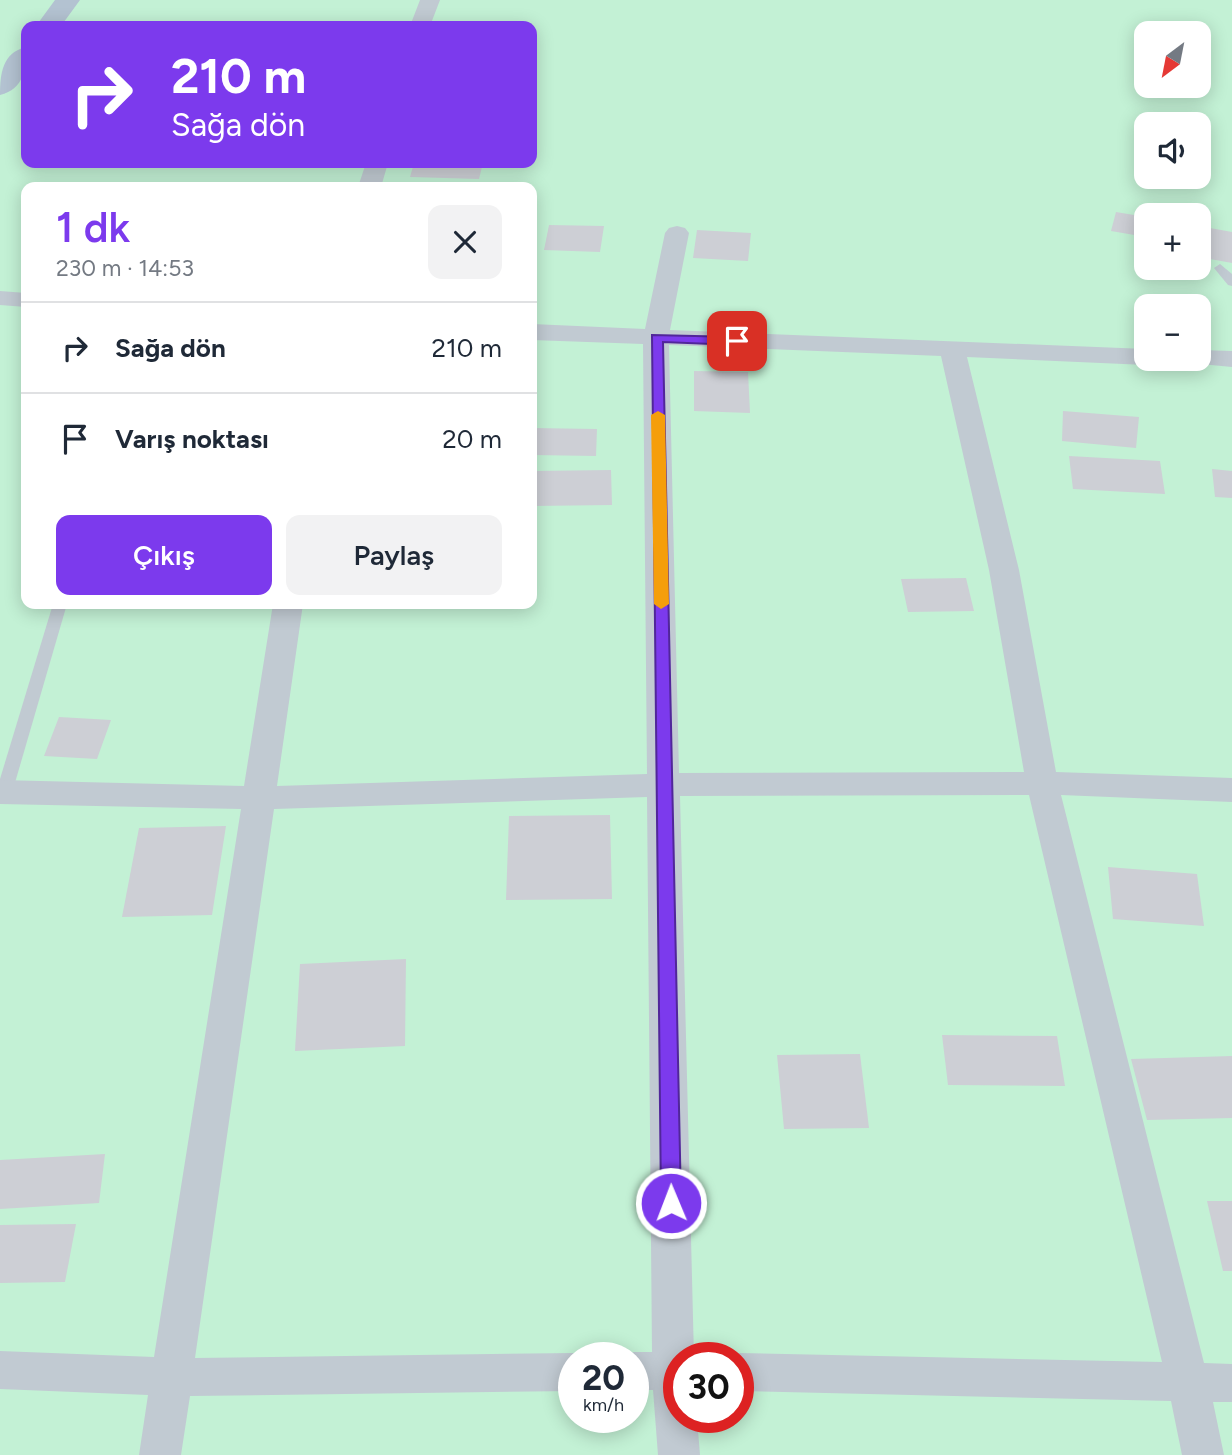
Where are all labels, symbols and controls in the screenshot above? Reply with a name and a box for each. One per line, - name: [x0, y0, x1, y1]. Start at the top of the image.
- north arrow: [1134, 21, 1211, 98]
- map controls: [1134, 21, 1211, 371]
- text: 210 m: [171, 46, 306, 105]
- icon: right: [56, 49, 147, 140]
- text: Sağa dön: [171, 106, 305, 144]
- button: sound: [1134, 112, 1211, 189]
- text: 1 dk: [56, 202, 130, 253]
- button: +: [1134, 203, 1211, 280]
- button: close: [428, 205, 502, 279]
- text: 230 m · 14:53: [56, 254, 194, 282]
- button: −: [1134, 294, 1211, 371]
- pin: [707, 311, 767, 371]
- icon: arrive: [718, 322, 756, 360]
- icon: right: [56, 329, 94, 367]
- text: Sağa dön: [115, 332, 226, 364]
- text: 210 m: [432, 332, 502, 364]
- icon: arrive: [56, 420, 94, 458]
- text: Varış noktası: [115, 423, 269, 455]
- text: 20 m: [442, 423, 502, 455]
- button: Çıkış: [56, 515, 272, 595]
- button: Paylaş: [286, 515, 502, 595]
- position arrow: [634, 1166, 708, 1240]
- speed limit sign: 30: [663, 1342, 754, 1433]
- text: 20: [582, 1357, 625, 1399]
- text: km/h: [583, 1394, 624, 1416]

